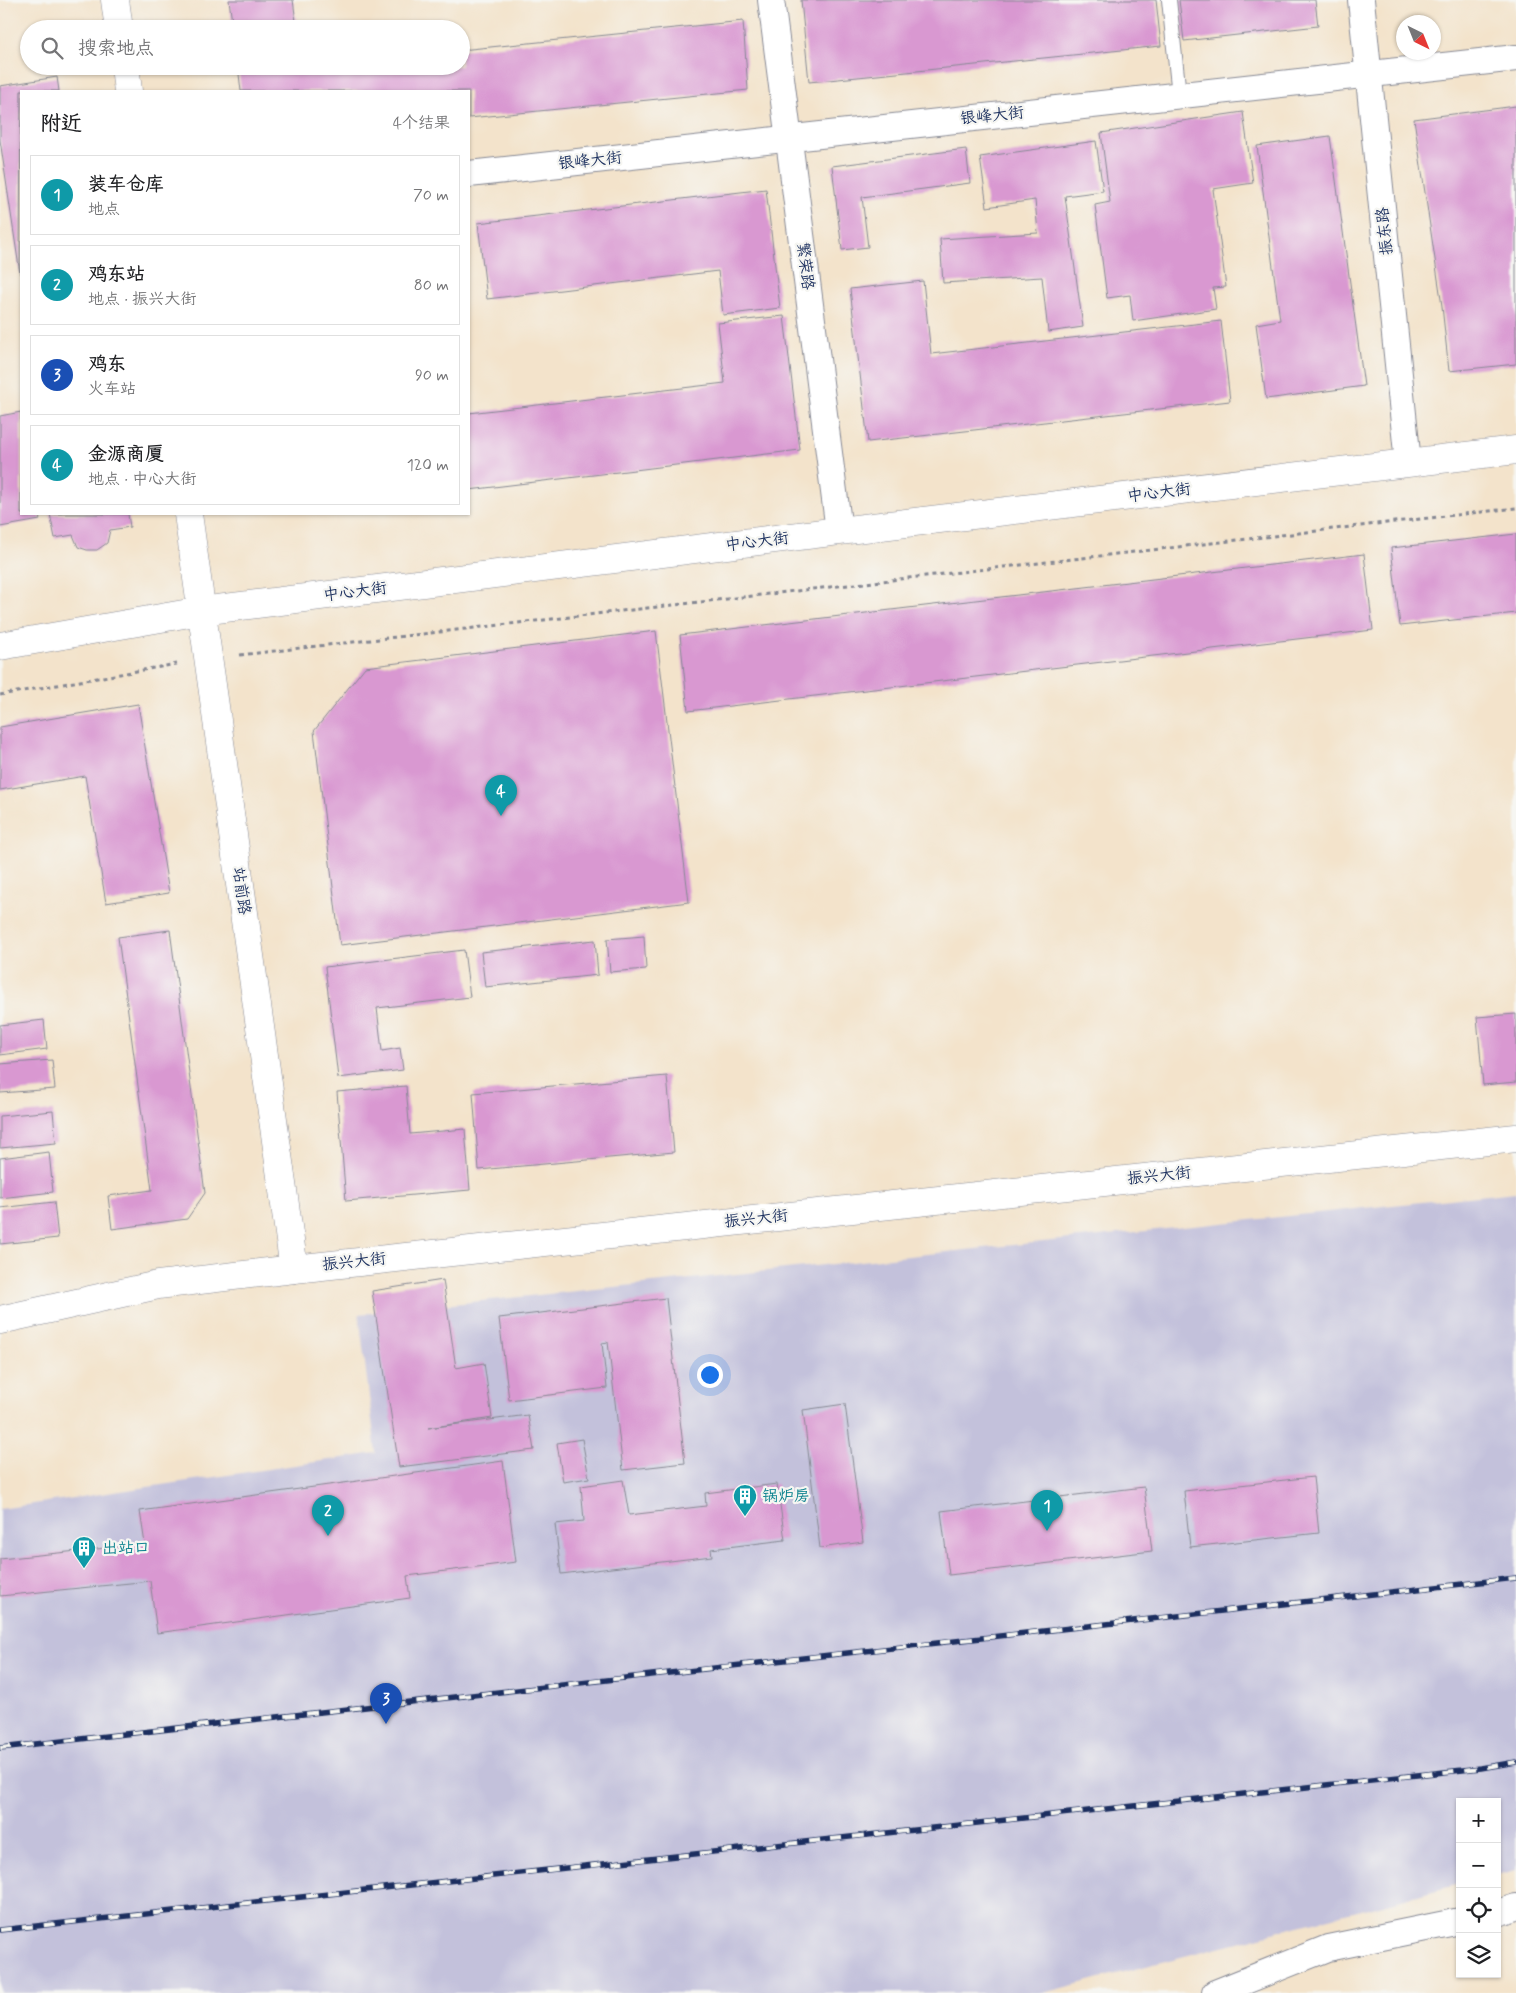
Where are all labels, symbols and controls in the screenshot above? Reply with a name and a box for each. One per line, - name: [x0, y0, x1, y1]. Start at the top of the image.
- north arrow: [1396, 15, 1441, 60]
- search box: [20, 20, 470, 75]
- icon: search: [38, 34, 66, 62]
- text: 搜索地点: [78, 36, 154, 61]
- street label: 银峰大街: [959, 102, 1025, 130]
- text: 附近: [40, 110, 82, 138]
- text: 4个结果: [393, 113, 450, 134]
- street label: 银峰大街: [557, 147, 623, 175]
- text: 装车仓库: [88, 172, 164, 197]
- text: 1: [53, 185, 61, 206]
- text: 70 m: [413, 185, 449, 206]
- text: 地点: [88, 199, 120, 220]
- street label: 振东路: [1372, 206, 1398, 256]
- street label: 繁荣路: [792, 241, 818, 291]
- text: 鸡东站: [88, 262, 145, 287]
- text: 2: [53, 275, 61, 296]
- text: 80 m: [414, 275, 449, 296]
- text: 地点 · 振兴大街: [88, 289, 196, 310]
- text: 鸡东: [88, 352, 126, 377]
- text: 3: [53, 365, 61, 386]
- text: 90 m: [415, 365, 449, 386]
- text: 火车站: [88, 379, 136, 400]
- text: 金源商厦: [88, 442, 164, 467]
- text: 4: [52, 455, 62, 476]
- text: 120 m: [407, 455, 449, 476]
- text: 地点 · 中心大街: [88, 469, 196, 490]
- street label: 中心大街: [1126, 479, 1192, 507]
- street label: 中心大街: [724, 528, 790, 556]
- street label: 中心大街: [322, 578, 388, 606]
- pin: 4: [485, 775, 517, 816]
- street label: 站前路: [227, 866, 255, 916]
- street label: 振兴大街: [1126, 1162, 1192, 1190]
- street label: 振兴大街: [723, 1205, 789, 1233]
- street label: 振兴大街: [321, 1248, 387, 1276]
- your location: [697, 1362, 723, 1388]
- building icon: 锅炉房: [732, 1483, 758, 1517]
- place label: 锅炉房: [762, 1486, 810, 1507]
- pin: 1: [1031, 1490, 1063, 1531]
- pin: 2: [312, 1495, 344, 1536]
- building icon: 出站口: [71, 1535, 97, 1569]
- place label: 出站口: [102, 1538, 150, 1559]
- pin: 3: [370, 1683, 402, 1724]
- map controls: [1456, 1798, 1501, 1978]
- button: +: [1456, 1798, 1501, 1843]
- button: −: [1456, 1843, 1501, 1888]
- button: locate: [1456, 1888, 1501, 1933]
- button: layers: [1456, 1933, 1501, 1978]

